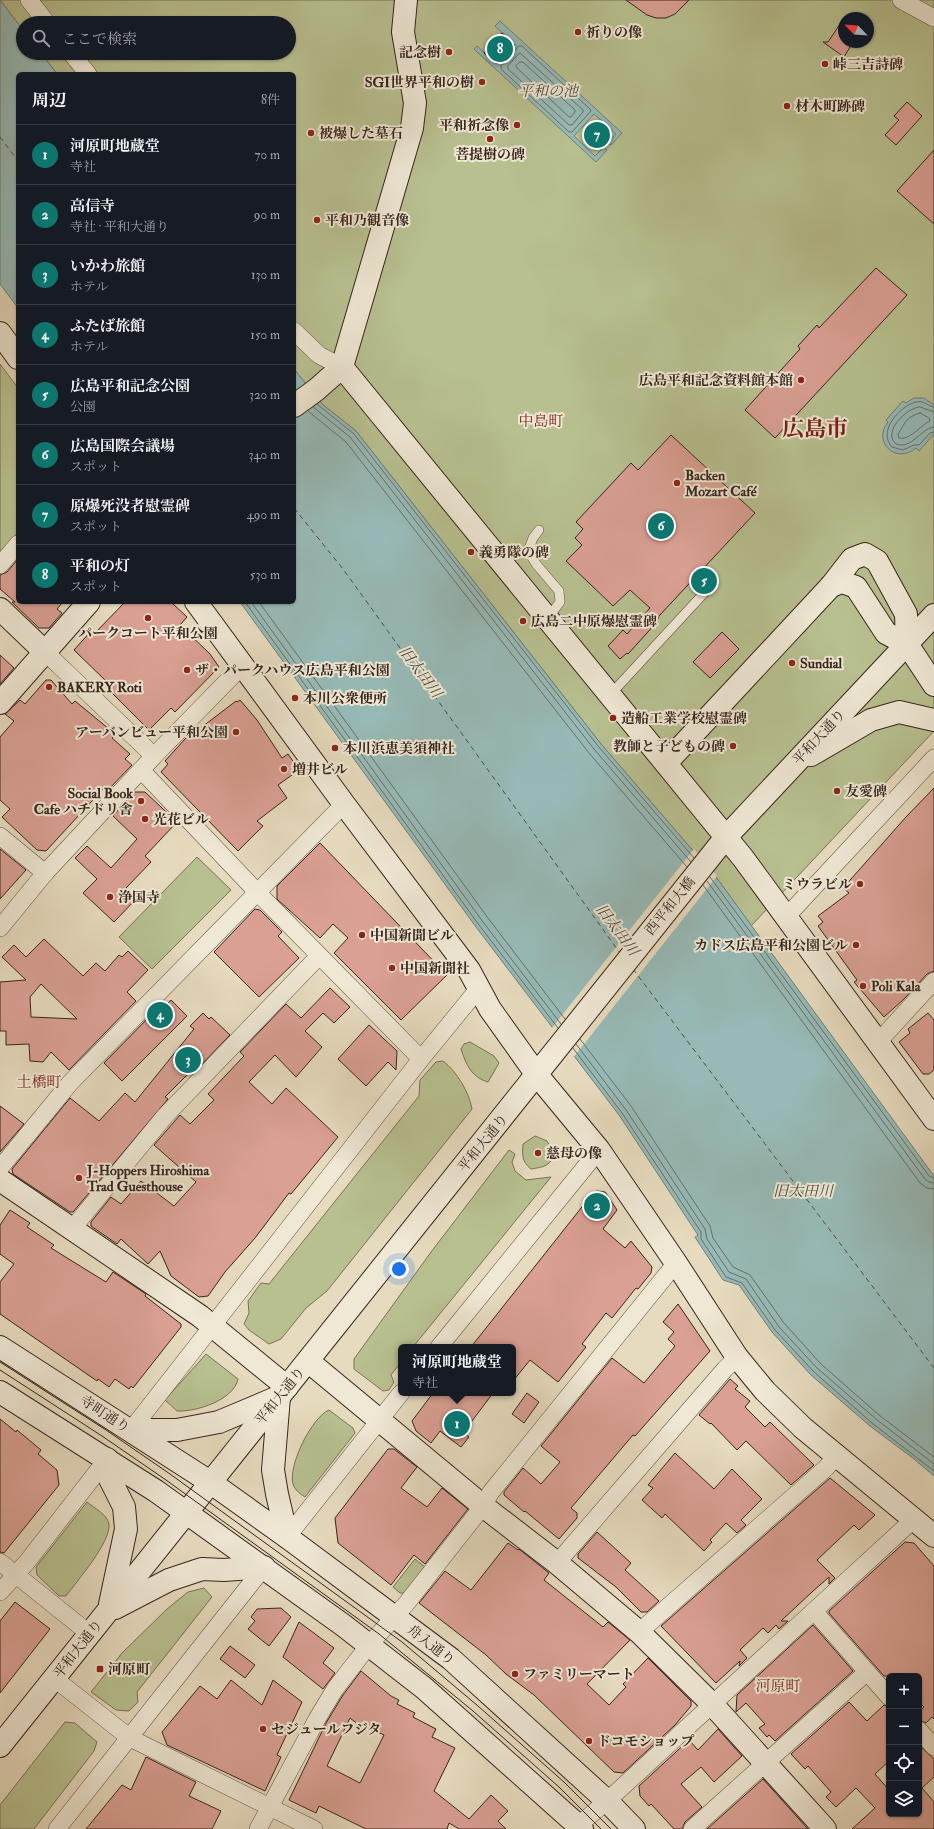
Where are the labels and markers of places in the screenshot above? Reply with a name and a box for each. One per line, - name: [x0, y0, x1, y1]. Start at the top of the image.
- place label: 祈りの像: [586, 24, 642, 41]
- marker: 祈りの像: [573, 27, 583, 37]
- pin: 8: [487, 34, 513, 64]
- place label: 記念樹: [399, 44, 441, 61]
- marker: 記念樹: [444, 47, 454, 57]
- place label: 峠三吉詩碑: [833, 56, 903, 73]
- marker: 峠三吉詩碑: [820, 59, 830, 69]
- place label: SGI世界平和の樹: [365, 74, 474, 91]
- marker: SGI世界平和の樹: [477, 77, 487, 87]
- place label: 材木町跡碑: [795, 98, 865, 115]
- marker: 材木町跡碑: [782, 101, 792, 111]
- place label: 平和祈念像: [439, 117, 509, 134]
- marker: 平和祈念像: [512, 120, 522, 130]
- pin: 7: [584, 120, 610, 150]
- place label: 被爆した墓石: [319, 125, 403, 142]
- marker: 被爆した墓石: [306, 128, 316, 138]
- marker: 菩提樹の碑: [485, 134, 495, 144]
- place label: 菩提樹の碑: [455, 146, 525, 163]
- place label: 平和乃観音像: [325, 212, 409, 229]
- marker: 平和乃観音像: [312, 215, 322, 225]
- place label: 広島平和記念資料館本館: [639, 372, 793, 389]
- marker: 広島平和記念資料館本館: [796, 375, 806, 385]
- place label: Backen Mozart Café: [684, 467, 758, 500]
- marker: Backen Mozart Café: [672, 478, 682, 488]
- pin: 6: [648, 511, 674, 541]
- place label: 義勇隊の碑: [479, 544, 549, 561]
- marker: 義勇隊の碑: [466, 547, 476, 557]
- pin: 5: [691, 566, 717, 596]
- marker: パークコート平和公園: [143, 613, 153, 623]
- place label: 広島二中原爆慰霊碑: [531, 613, 657, 630]
- marker: 広島二中原爆慰霊碑: [518, 616, 528, 626]
- place label: パークコート平和公園: [78, 625, 218, 642]
- place label: Sundial: [800, 655, 843, 672]
- marker: Sundial: [787, 658, 797, 668]
- place label: ザ・パークハウス広島平和公園: [195, 662, 390, 679]
- marker: ザ・パークハウス広島平和公園: [182, 665, 192, 675]
- place label: BAKERY Roti: [57, 679, 142, 696]
- marker: BAKERY Roti: [44, 682, 54, 692]
- place label: 本川公衆便所: [303, 690, 387, 707]
- marker: 本川公衆便所: [290, 693, 300, 703]
- place label: 造船工業学校慰霊碑: [621, 710, 747, 727]
- marker: 造船工業学校慰霊碑: [608, 713, 618, 723]
- place label: アーバンビュー平和公園: [75, 724, 228, 741]
- marker: アーバンビュー平和公園: [231, 727, 241, 737]
- place label: 教師と子どもの碑: [613, 738, 725, 755]
- place label: 本川浜恵美須神社: [343, 740, 455, 757]
- marker: 教師と子どもの碑: [728, 741, 738, 751]
- marker: 本川浜恵美須神社: [330, 743, 340, 753]
- place label: 増井ビル: [292, 761, 348, 778]
- marker: 増井ビル: [279, 764, 289, 774]
- place label: 友愛碑: [845, 783, 887, 800]
- place label: Social Book Cafe ハチドリ舎: [34, 785, 133, 818]
- marker: 友愛碑: [832, 786, 842, 796]
- marker: Social Book Cafe ハチドリ舎: [136, 796, 146, 806]
- place label: 光花ビル: [153, 811, 209, 828]
- marker: 光花ビル: [140, 814, 150, 824]
- place label: ミウラビル: [782, 876, 852, 893]
- marker: ミウラビル: [855, 879, 865, 889]
- place label: 浄国寺: [118, 889, 160, 906]
- marker: 浄国寺: [105, 892, 115, 902]
- place label: 中国新聞ビル: [370, 927, 454, 944]
- marker: 中国新聞ビル: [357, 930, 367, 940]
- place label: カドス広島平和公園ビル: [694, 937, 848, 954]
- marker: カドス広島平和公園ビル: [851, 940, 861, 950]
- place label: 中国新聞社: [400, 960, 470, 977]
- marker: 中国新聞社: [387, 963, 397, 973]
- place label: Poli Kala: [871, 978, 922, 995]
- marker: Poli Kala: [858, 981, 868, 991]
- pin: 4: [147, 1000, 173, 1030]
- pin: 3: [175, 1045, 201, 1075]
- place label: 慈母の像: [546, 1145, 602, 1162]
- marker: 慈母の像: [533, 1148, 543, 1158]
- place label: J-Hoppers Hiroshima Trad Guesthouse: [86, 1162, 210, 1195]
- marker: J-Hoppers Hiroshima Trad Guesthouse: [74, 1173, 84, 1183]
- pin: 2: [584, 1191, 610, 1221]
- pin: 1: [444, 1409, 470, 1439]
- place label: 河原町: [108, 1661, 151, 1678]
- marker: 河原町: [95, 1664, 105, 1674]
- place label: ファミリーマート: [523, 1666, 635, 1683]
- marker: ファミリーマート: [510, 1669, 520, 1679]
- place label: セジュールフジタ: [271, 1721, 381, 1738]
- marker: セジュールフジタ: [258, 1724, 268, 1734]
- place label: ドコモショップ: [597, 1733, 694, 1750]
- marker: ドコモショップ: [584, 1736, 594, 1746]

